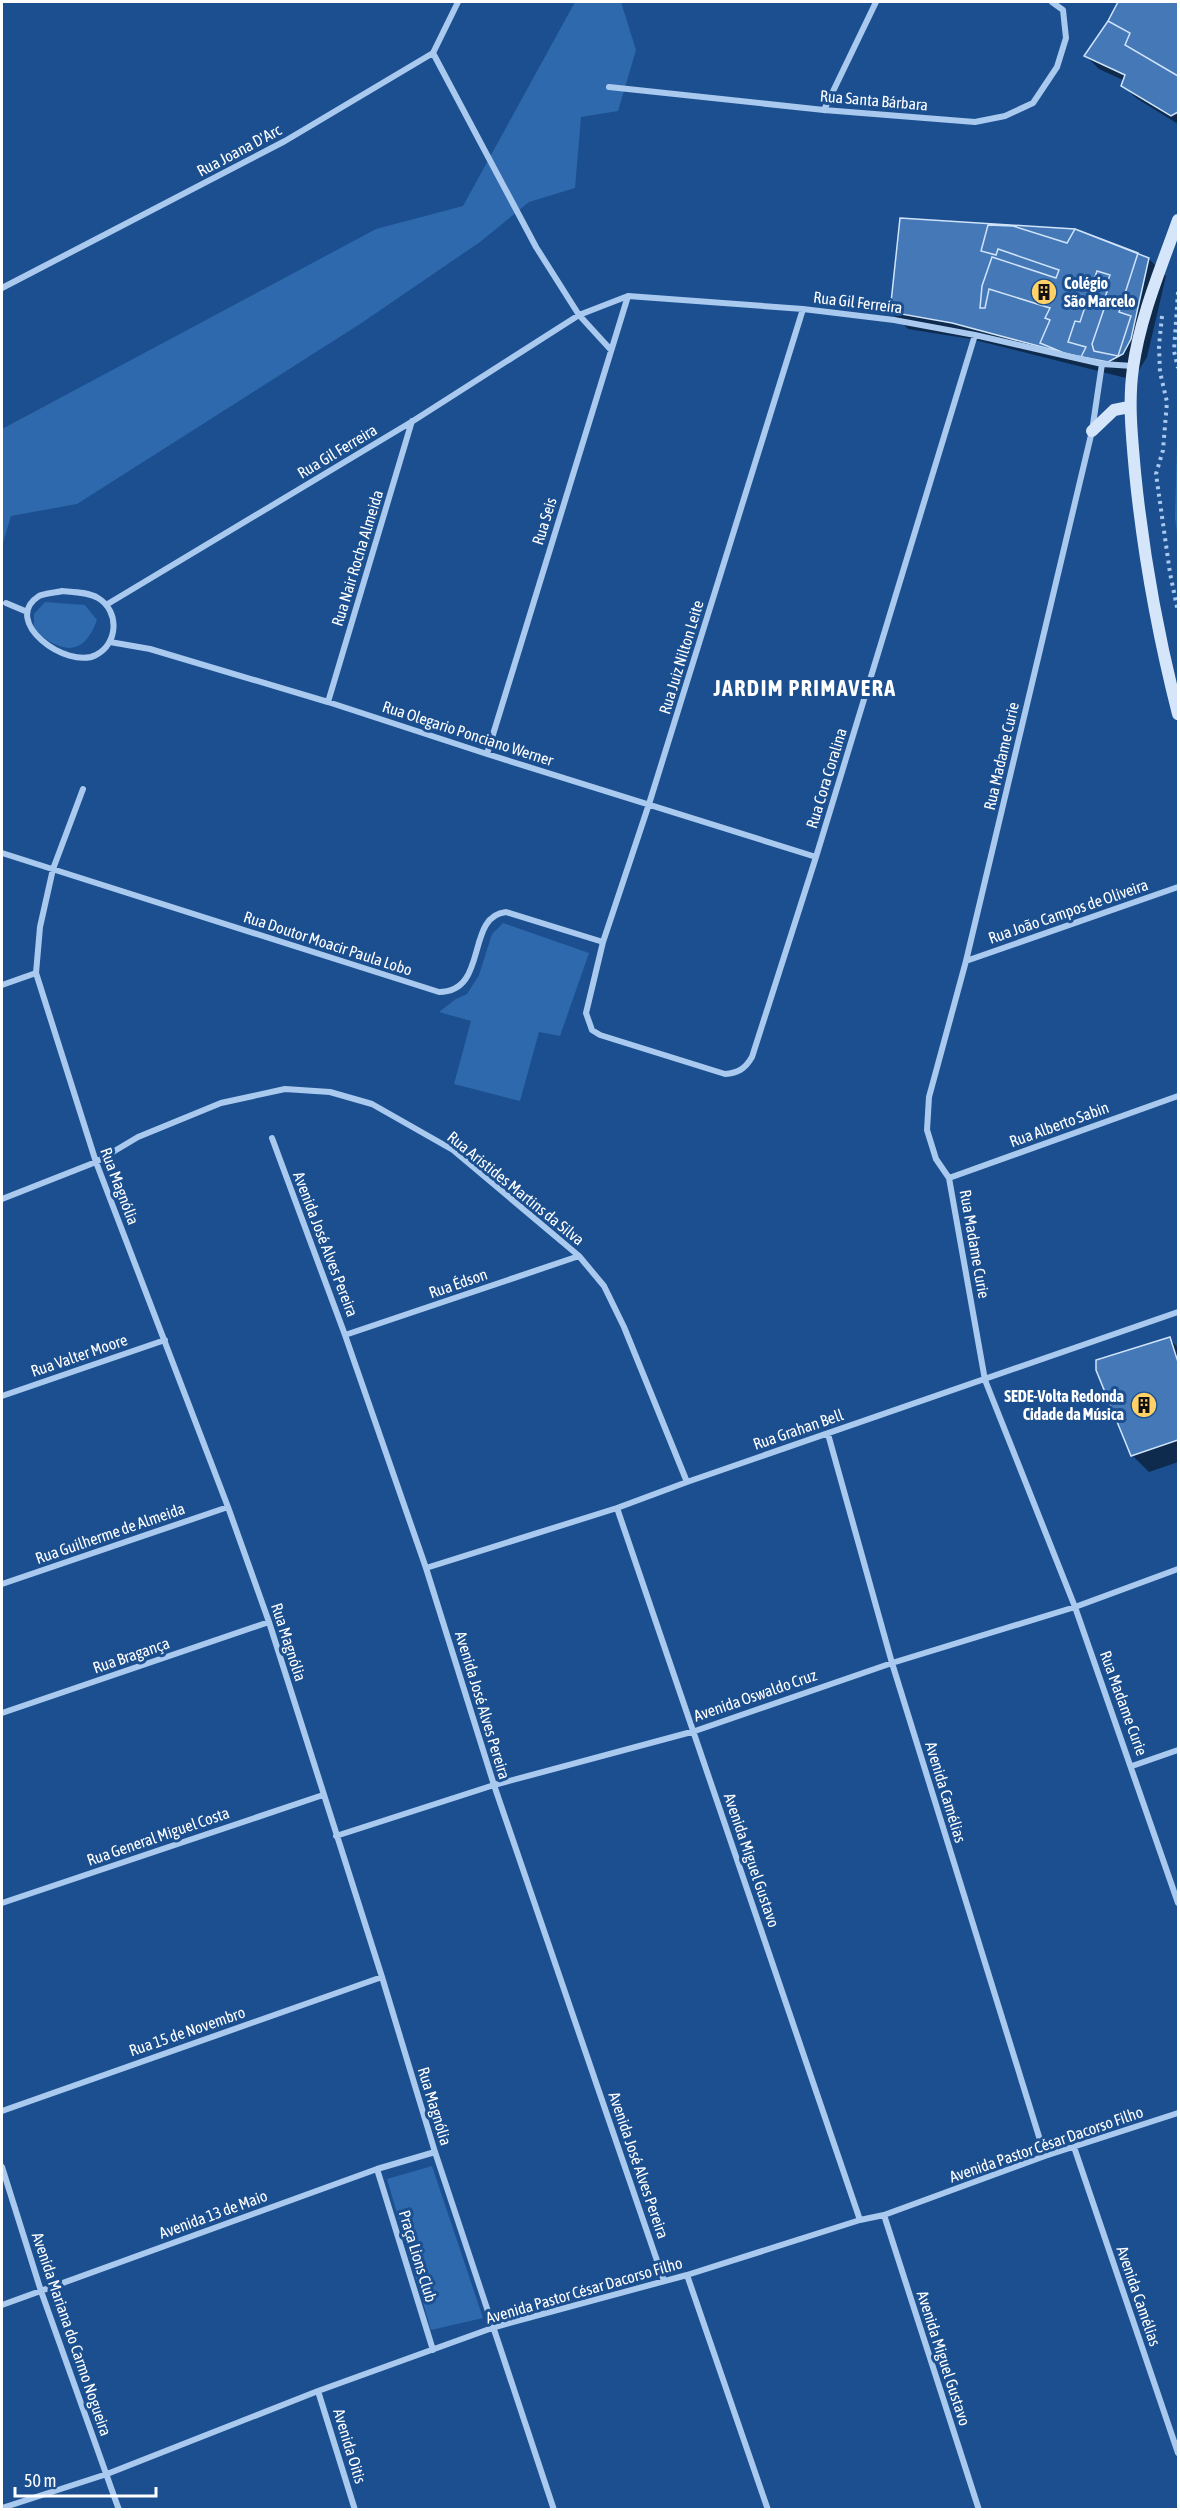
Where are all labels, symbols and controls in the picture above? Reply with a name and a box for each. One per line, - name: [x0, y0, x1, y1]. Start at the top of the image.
- street label: Rua Santa Bárbara: [819, 86, 929, 114]
- street label: Rua Joana D'Arc: [194, 120, 284, 180]
- place label: Colégio São Marcelo: [1064, 274, 1136, 310]
- building icon: Colégio São Marcelo: [1029, 277, 1059, 307]
- street label: Rua Gil Ferreira: [812, 288, 904, 316]
- street label: Rua Gil Ferreira: [294, 420, 380, 482]
- street label: Rua Nair Rocha Almeida: [328, 488, 386, 628]
- street label: Rua Seis: [528, 495, 560, 547]
- street label: Rua Juiz Nilton Leite: [655, 598, 707, 716]
- district label: JARDIM PRIMAVERA: [713, 675, 896, 701]
- street label: Rua Olegario Ponciano Werner: [380, 697, 556, 770]
- street label: Rua Madame Curie: [980, 700, 1022, 812]
- street label: Rua Cora Coralina: [802, 726, 850, 830]
- street label: Rua João Campos de Oliveira: [986, 875, 1151, 948]
- street label: Rua Doutor Moacir Paula Lobo: [242, 907, 414, 979]
- street label: Rua Alberto Sabin: [1007, 1098, 1111, 1150]
- street label: Rua Aristides Martins da Silva: [444, 1127, 588, 1249]
- street label: Rua Magnólia: [96, 1145, 143, 1227]
- street label: Avenida José Alves Pereira: [290, 1169, 362, 1319]
- street label: Rua Madame Curie: [957, 1188, 993, 1300]
- street label: Rua Édson: [426, 1265, 490, 1301]
- street label: Rua Valter Moore: [28, 1330, 130, 1380]
- place label: SEDE-Volta Redonda Cidade da Música: [1004, 1387, 1124, 1423]
- building icon: SEDE-Volta Redonda Cidade da Música: [1129, 1390, 1159, 1420]
- street label: Rua Grahan Bell: [751, 1405, 846, 1453]
- street label: Rua Guilherme de Almeida: [33, 1499, 187, 1567]
- street label: Rua Magnólia: [267, 1601, 310, 1684]
- street label: Avenida José Alves Pereira: [452, 1629, 514, 1781]
- street label: Rua Bragança: [90, 1633, 172, 1677]
- street label: Rua Madame Curie: [1097, 1648, 1151, 1758]
- street label: Avenida Oswaldo Cruz: [691, 1665, 819, 1724]
- street label: Avenida Camélias: [922, 1739, 970, 1845]
- street label: Avenida Miguel Gustavo: [720, 1791, 783, 1930]
- street label: Rua General Miguel Costa: [84, 1803, 232, 1870]
- street label: Rua 15 de Novembro: [127, 2003, 247, 2059]
- street label: Rua Magnólia: [414, 2065, 455, 2148]
- street label: Avenida José Alves Pereira: [605, 2089, 673, 2241]
- street label: Avenida Pastor César Dacorso Filho: [947, 2102, 1145, 2186]
- street label: Avenida 13 de Maio: [156, 2186, 270, 2242]
- street label: Praça Lions Club: [395, 2208, 440, 2304]
- street label: Avenida Mariana do Carmo Nogueira: [28, 2230, 115, 2438]
- street label: Avenida Camélias: [1113, 2244, 1165, 2349]
- street label: Avenida Pastor César Dacorso Filho: [484, 2253, 684, 2327]
- street label: Avenida Miguel Gustavo: [913, 2288, 974, 2428]
- street label: Avenida Oitis: [330, 2406, 370, 2486]
- scale bar: [15, 2460, 156, 2498]
- text: 50 m: [24, 2470, 56, 2491]

